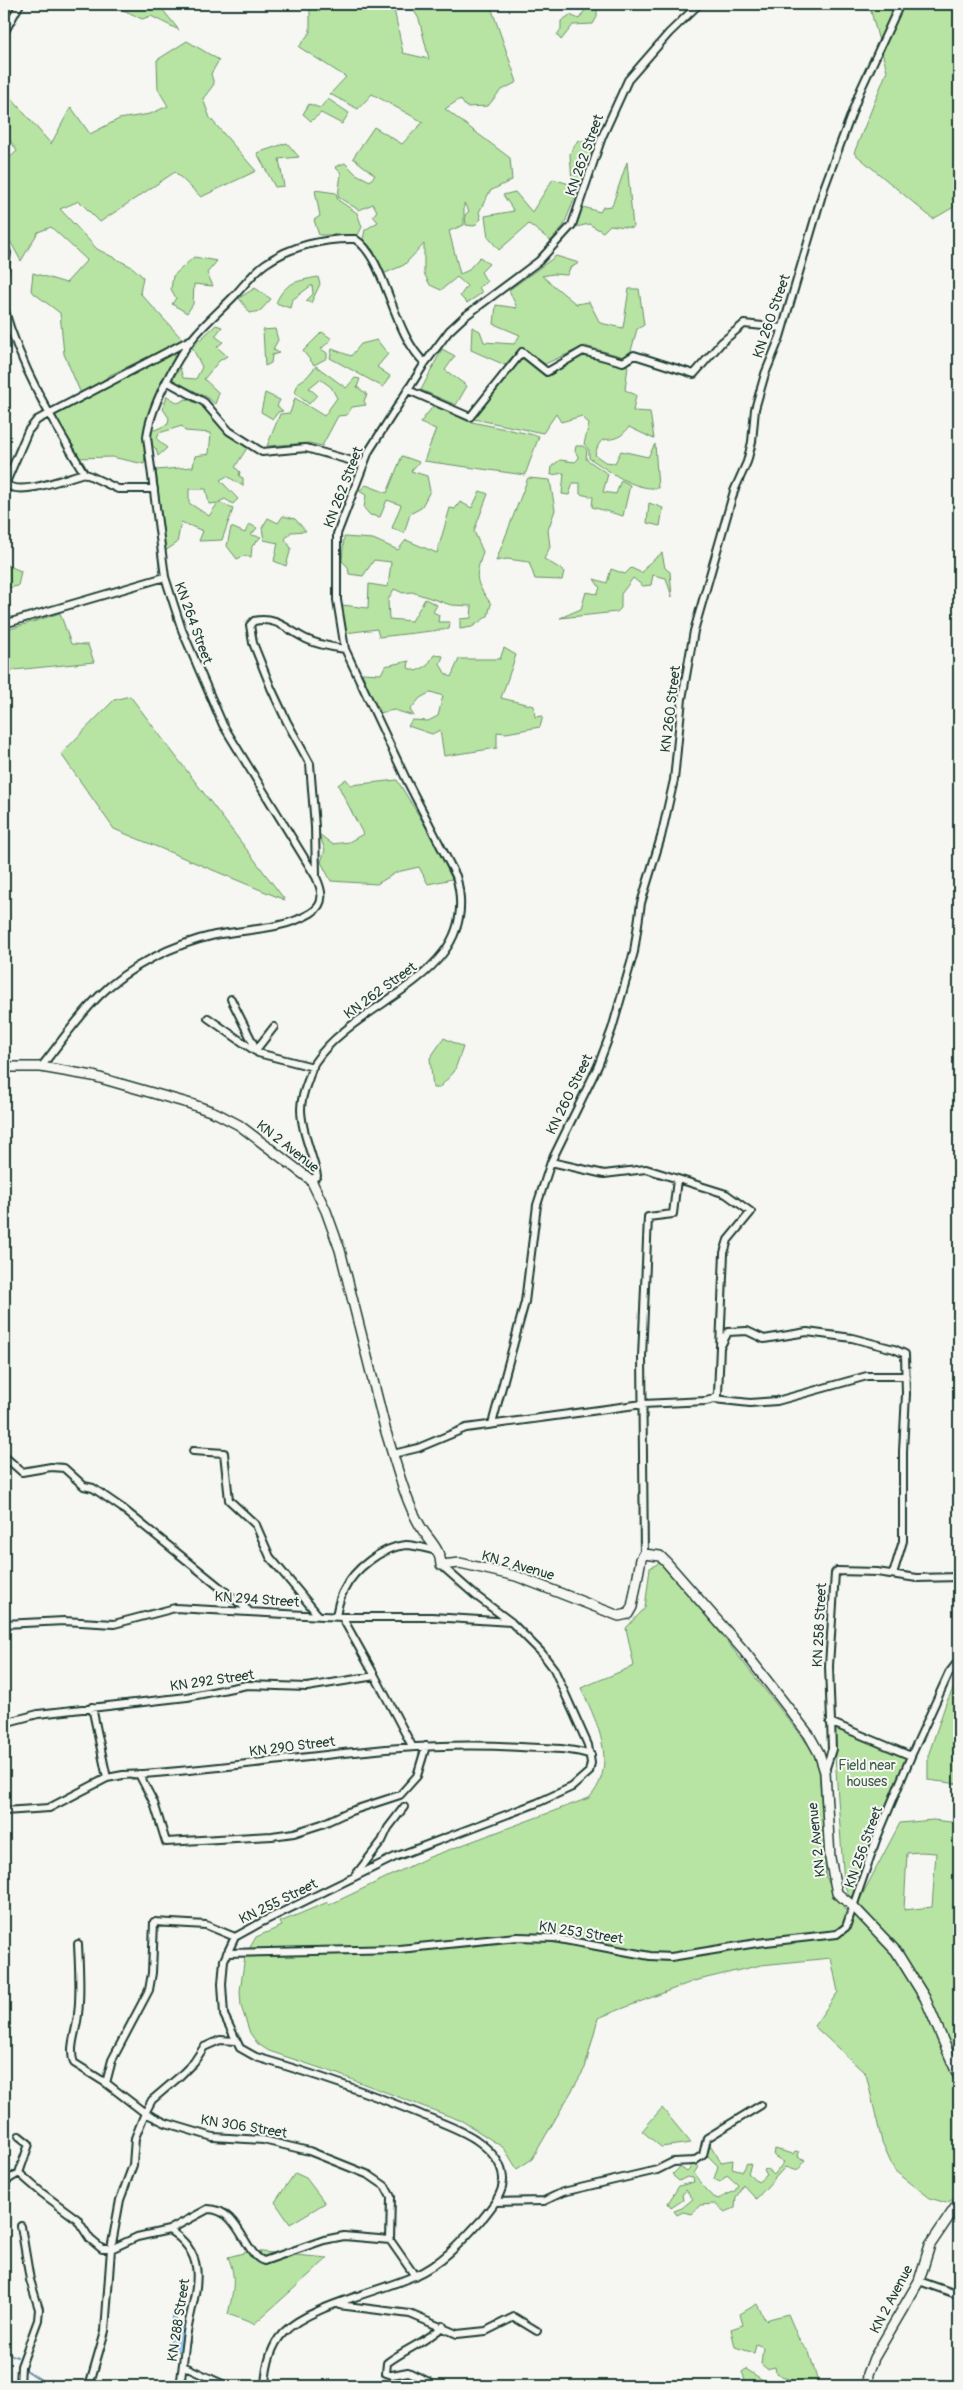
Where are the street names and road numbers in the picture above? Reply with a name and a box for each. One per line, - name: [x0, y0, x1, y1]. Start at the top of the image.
- street label: KN 262 Street: [562, 112, 607, 198]
- street label: KN 260 Street: [749, 272, 794, 360]
- street label: KN 262 Street: [320, 444, 367, 530]
- street label: KN 264 Street: [171, 580, 216, 667]
- street label: KN 260 Street: [657, 664, 684, 754]
- street label: KN 262 Street: [341, 958, 420, 1022]
- street label: KN 260 Street: [543, 1051, 596, 1137]
- street label: KN 2 Avenue: [253, 1117, 322, 1176]
- street label: KN 2 Avenue: [480, 1547, 556, 1584]
- street label: KN 258 Street: [809, 1582, 830, 1668]
- street label: KN 294 Street: [214, 1588, 300, 1611]
- street label: KN 292 Street: [169, 1666, 256, 1695]
- street label: KN 290 Street: [248, 1733, 336, 1760]
- street label: KN 2 Avenue: [804, 1802, 829, 1878]
- street label: KN 256 Street: [841, 1804, 886, 1890]
- street label: KN 255 Street: [236, 1875, 320, 1928]
- street label: KN 253 Street: [538, 1917, 625, 1948]
- street label: KN 306 Street: [199, 2111, 289, 2142]
- street label: KN 2 Avenue: [866, 2262, 917, 2336]
- street label: KN 288 Street: [164, 2277, 194, 2363]

